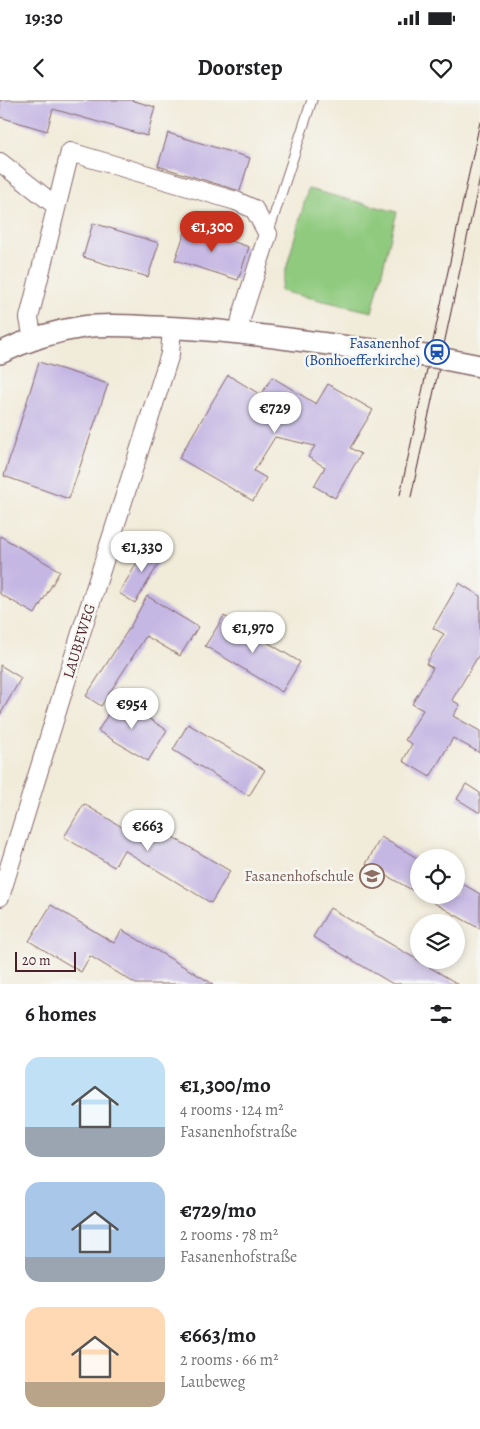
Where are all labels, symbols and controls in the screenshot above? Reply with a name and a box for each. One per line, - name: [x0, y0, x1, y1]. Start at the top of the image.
- text: 19:30: [25, 5, 63, 31]
- text: Doorstep: [197, 53, 283, 83]
- icon: back: [25, 54, 53, 82]
- icon: heart: [427, 54, 455, 82]
- pin: €1,300: [171, 210, 253, 253]
- text: €1,300: [191, 216, 233, 238]
- place label: Fasanenhof (Bonhoefferkirche): [305, 333, 422, 370]
- station icon: Fasanenhof (Bonhoefferkirche): [424, 339, 450, 365]
- pin: €729: [245, 392, 305, 434]
- text: €729: [259, 397, 291, 419]
- pin: €1,330: [101, 530, 183, 573]
- text: €1,330: [121, 536, 163, 558]
- street label: LAUBEWEG: [58, 601, 100, 681]
- pin: €1,970: [212, 612, 294, 654]
- text: €1,970: [232, 617, 274, 639]
- pin: €954: [102, 688, 162, 730]
- text: €954: [117, 693, 147, 715]
- pin: €663: [118, 810, 178, 852]
- text: €663: [132, 815, 164, 837]
- map controls: [410, 849, 465, 969]
- button: locate: [410, 849, 465, 904]
- school or university icon: Fasanenhofschule: [359, 863, 385, 889]
- place label: Fasanenhofschule: [244, 866, 354, 886]
- button: layers: [410, 914, 465, 969]
- scale bar: [15, 949, 76, 972]
- text: 20 m: [22, 951, 51, 970]
- text: 6 homes: [25, 1000, 97, 1028]
- icon: filters: [427, 1000, 455, 1028]
- text: €1,300/mo: [180, 1071, 271, 1099]
- icon: home: [65, 1077, 125, 1137]
- text: 4 rooms · 124 m²: [180, 1099, 284, 1121]
- text: Fasanenhofstraße: [180, 1121, 297, 1143]
- text: €729/mo: [180, 1196, 256, 1224]
- icon: home: [65, 1202, 125, 1262]
- text: 2 rooms · 78 m²: [180, 1224, 278, 1246]
- text: Fasanenhofstraße: [180, 1246, 297, 1268]
- text: €663/mo: [180, 1321, 256, 1349]
- icon: home: [65, 1327, 125, 1387]
- text: 2 rooms · 66 m²: [180, 1349, 278, 1371]
- text: Laubeweg: [180, 1371, 246, 1393]

